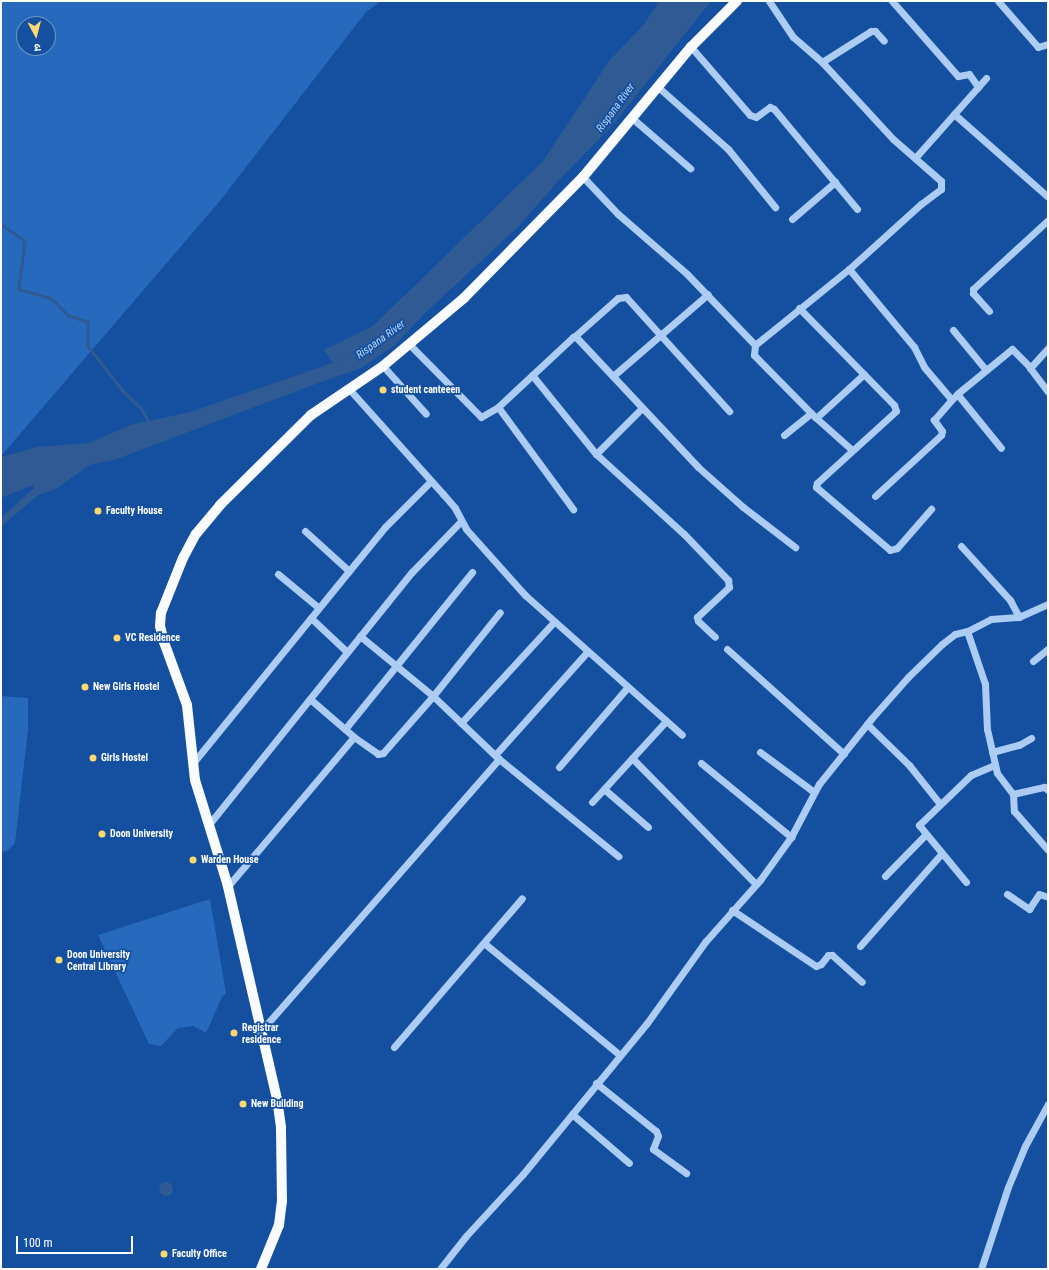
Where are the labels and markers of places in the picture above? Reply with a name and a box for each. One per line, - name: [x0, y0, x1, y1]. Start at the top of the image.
- place label: student canteeen: [391, 384, 460, 396]
- marker: student canteeen: [378, 385, 388, 395]
- place label: Faculty House: [106, 505, 163, 517]
- marker: Faculty House: [93, 506, 103, 516]
- place label: VC Residence: [125, 632, 180, 644]
- marker: VC Residence: [112, 633, 122, 643]
- place label: New Girls Hostel: [93, 681, 160, 693]
- marker: New Girls Hostel: [80, 682, 90, 692]
- place label: Girls Hostel: [101, 752, 148, 764]
- marker: Girls Hostel: [88, 753, 98, 763]
- place label: Doon University: [110, 828, 173, 840]
- marker: Doon University: [97, 829, 107, 839]
- place label: Warden House: [201, 854, 259, 866]
- marker: Warden House: [188, 855, 198, 865]
- place label: Doon University Central Library: [67, 948, 130, 972]
- marker: Doon University Central Library: [54, 955, 64, 965]
- place label: Registrar residence: [242, 1021, 281, 1044]
- marker: Registrar residence: [229, 1028, 239, 1038]
- place label: New Building: [251, 1098, 304, 1110]
- marker: New Building: [238, 1099, 248, 1109]
- place label: Faculty Office: [172, 1248, 227, 1260]
- marker: Faculty Office: [159, 1249, 169, 1259]

